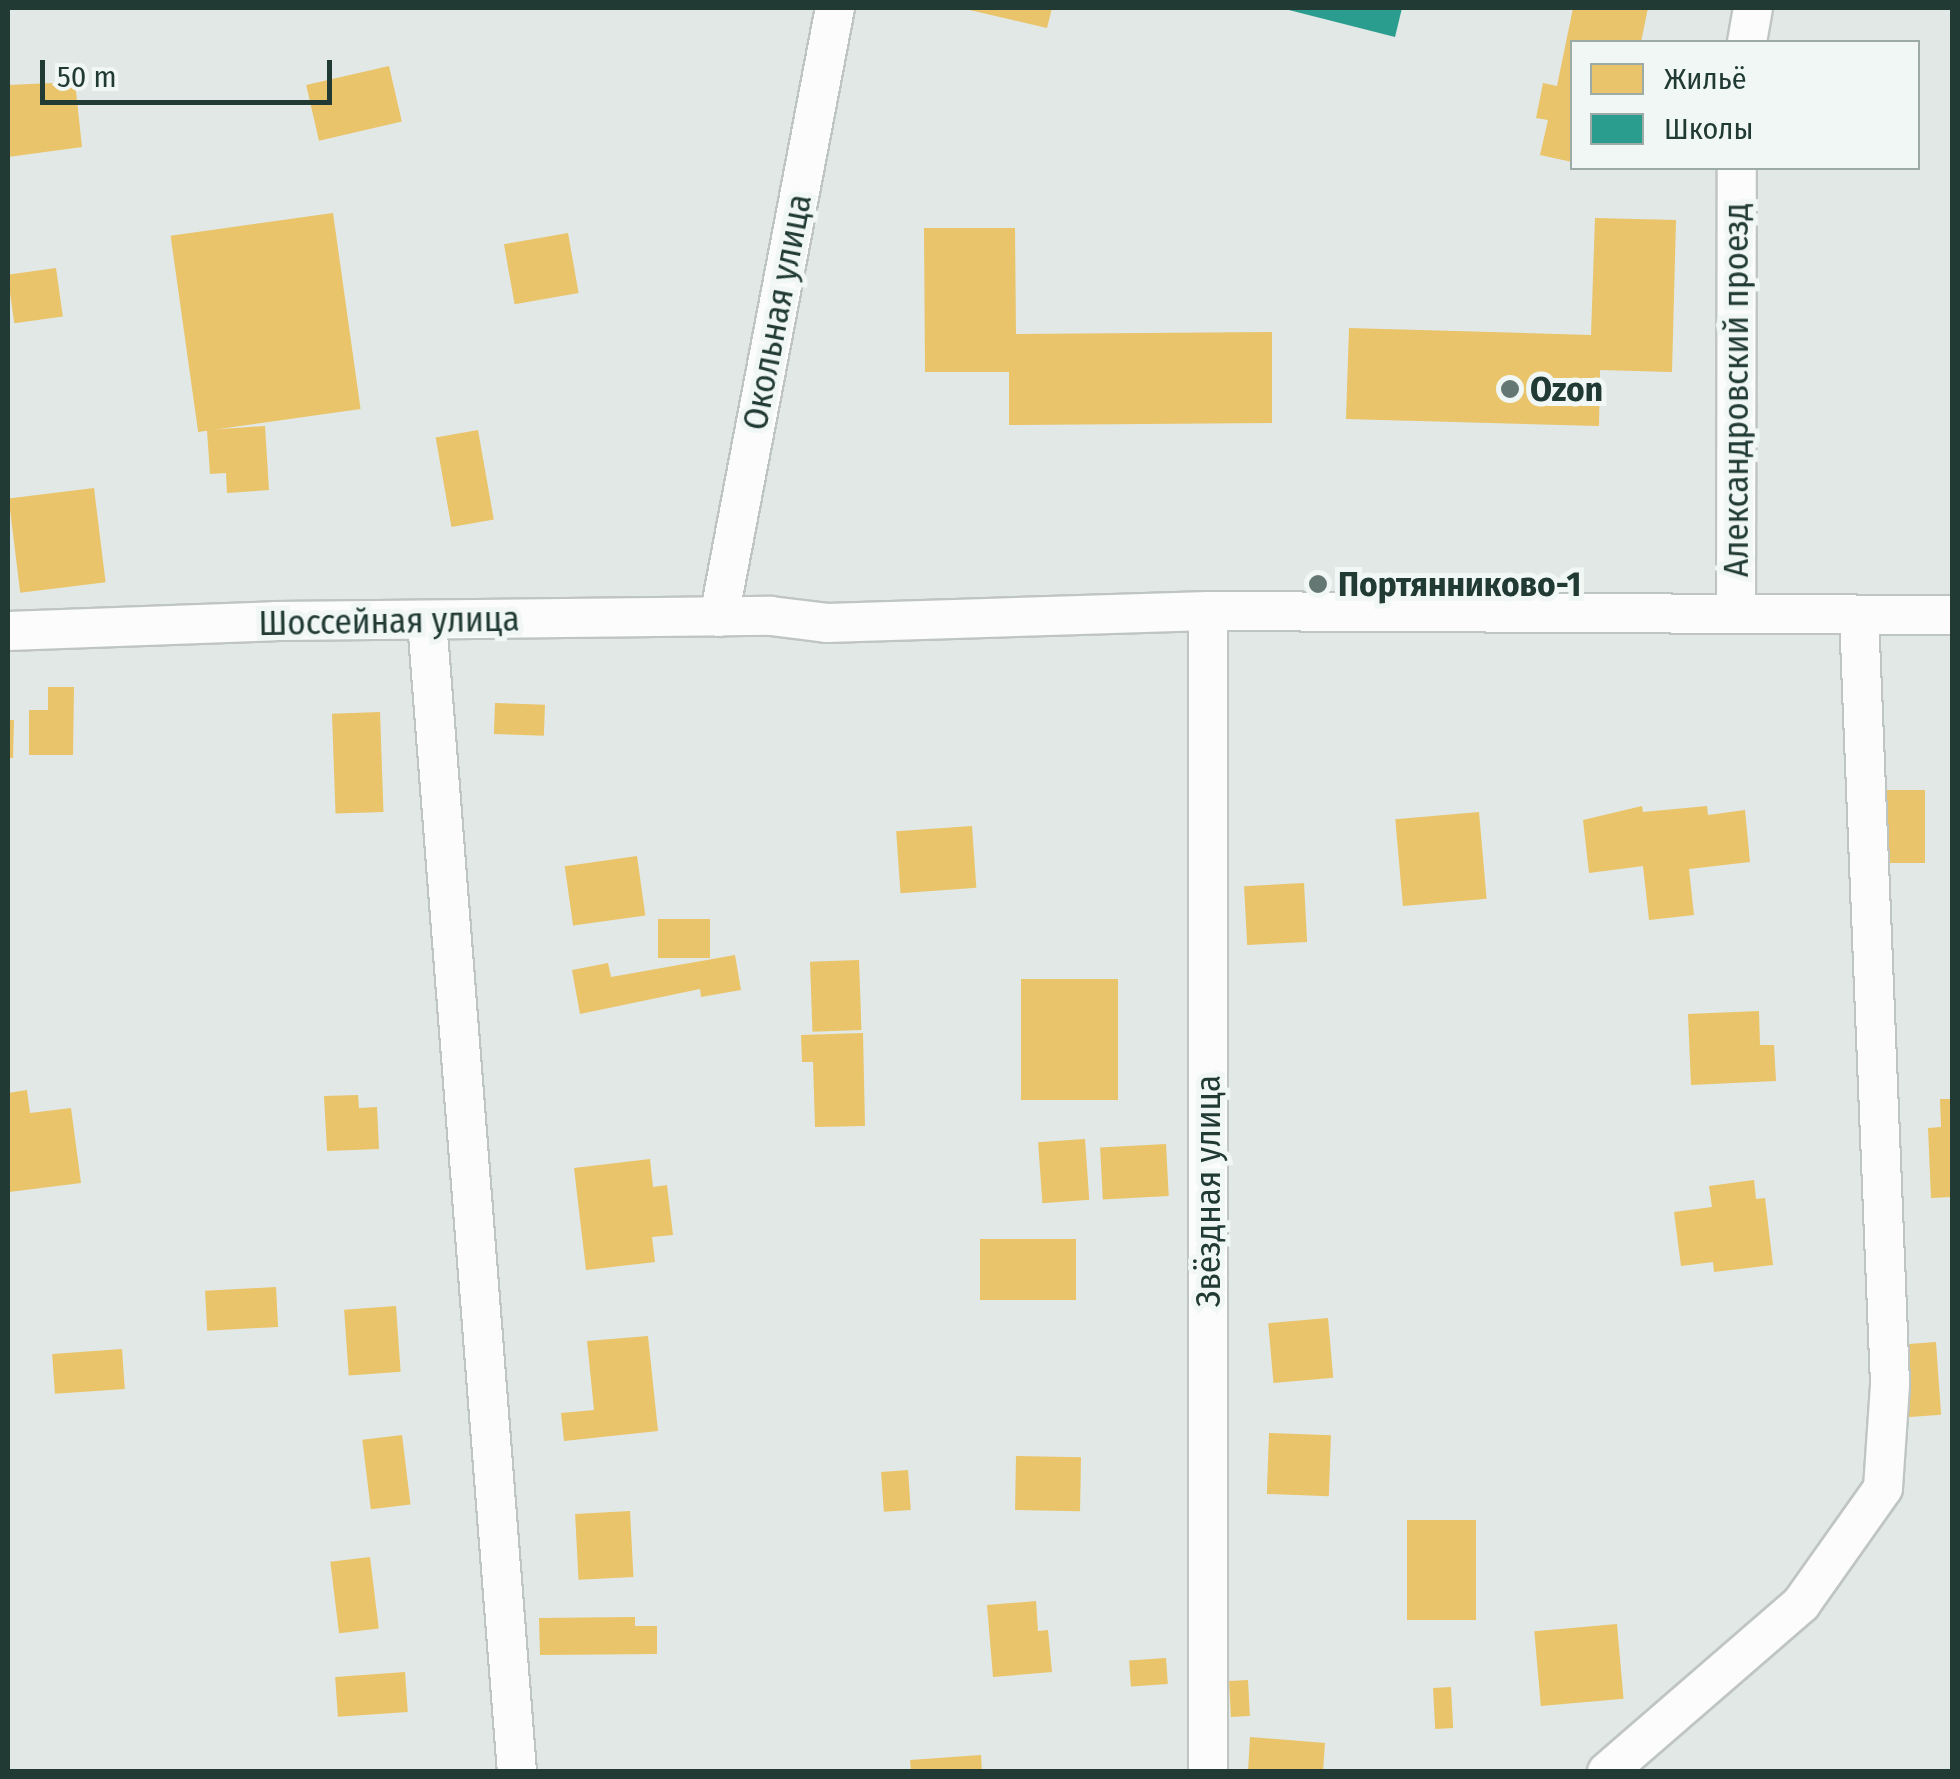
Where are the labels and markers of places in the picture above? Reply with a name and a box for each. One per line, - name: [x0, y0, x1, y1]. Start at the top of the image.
- place label: Ozon: [1530, 368, 1603, 410]
- marker: Ozon: [1499, 378, 1521, 400]
- place label: Портянниково-1: [1338, 563, 1581, 605]
- marker: Портянниково-1: [1307, 573, 1329, 595]

